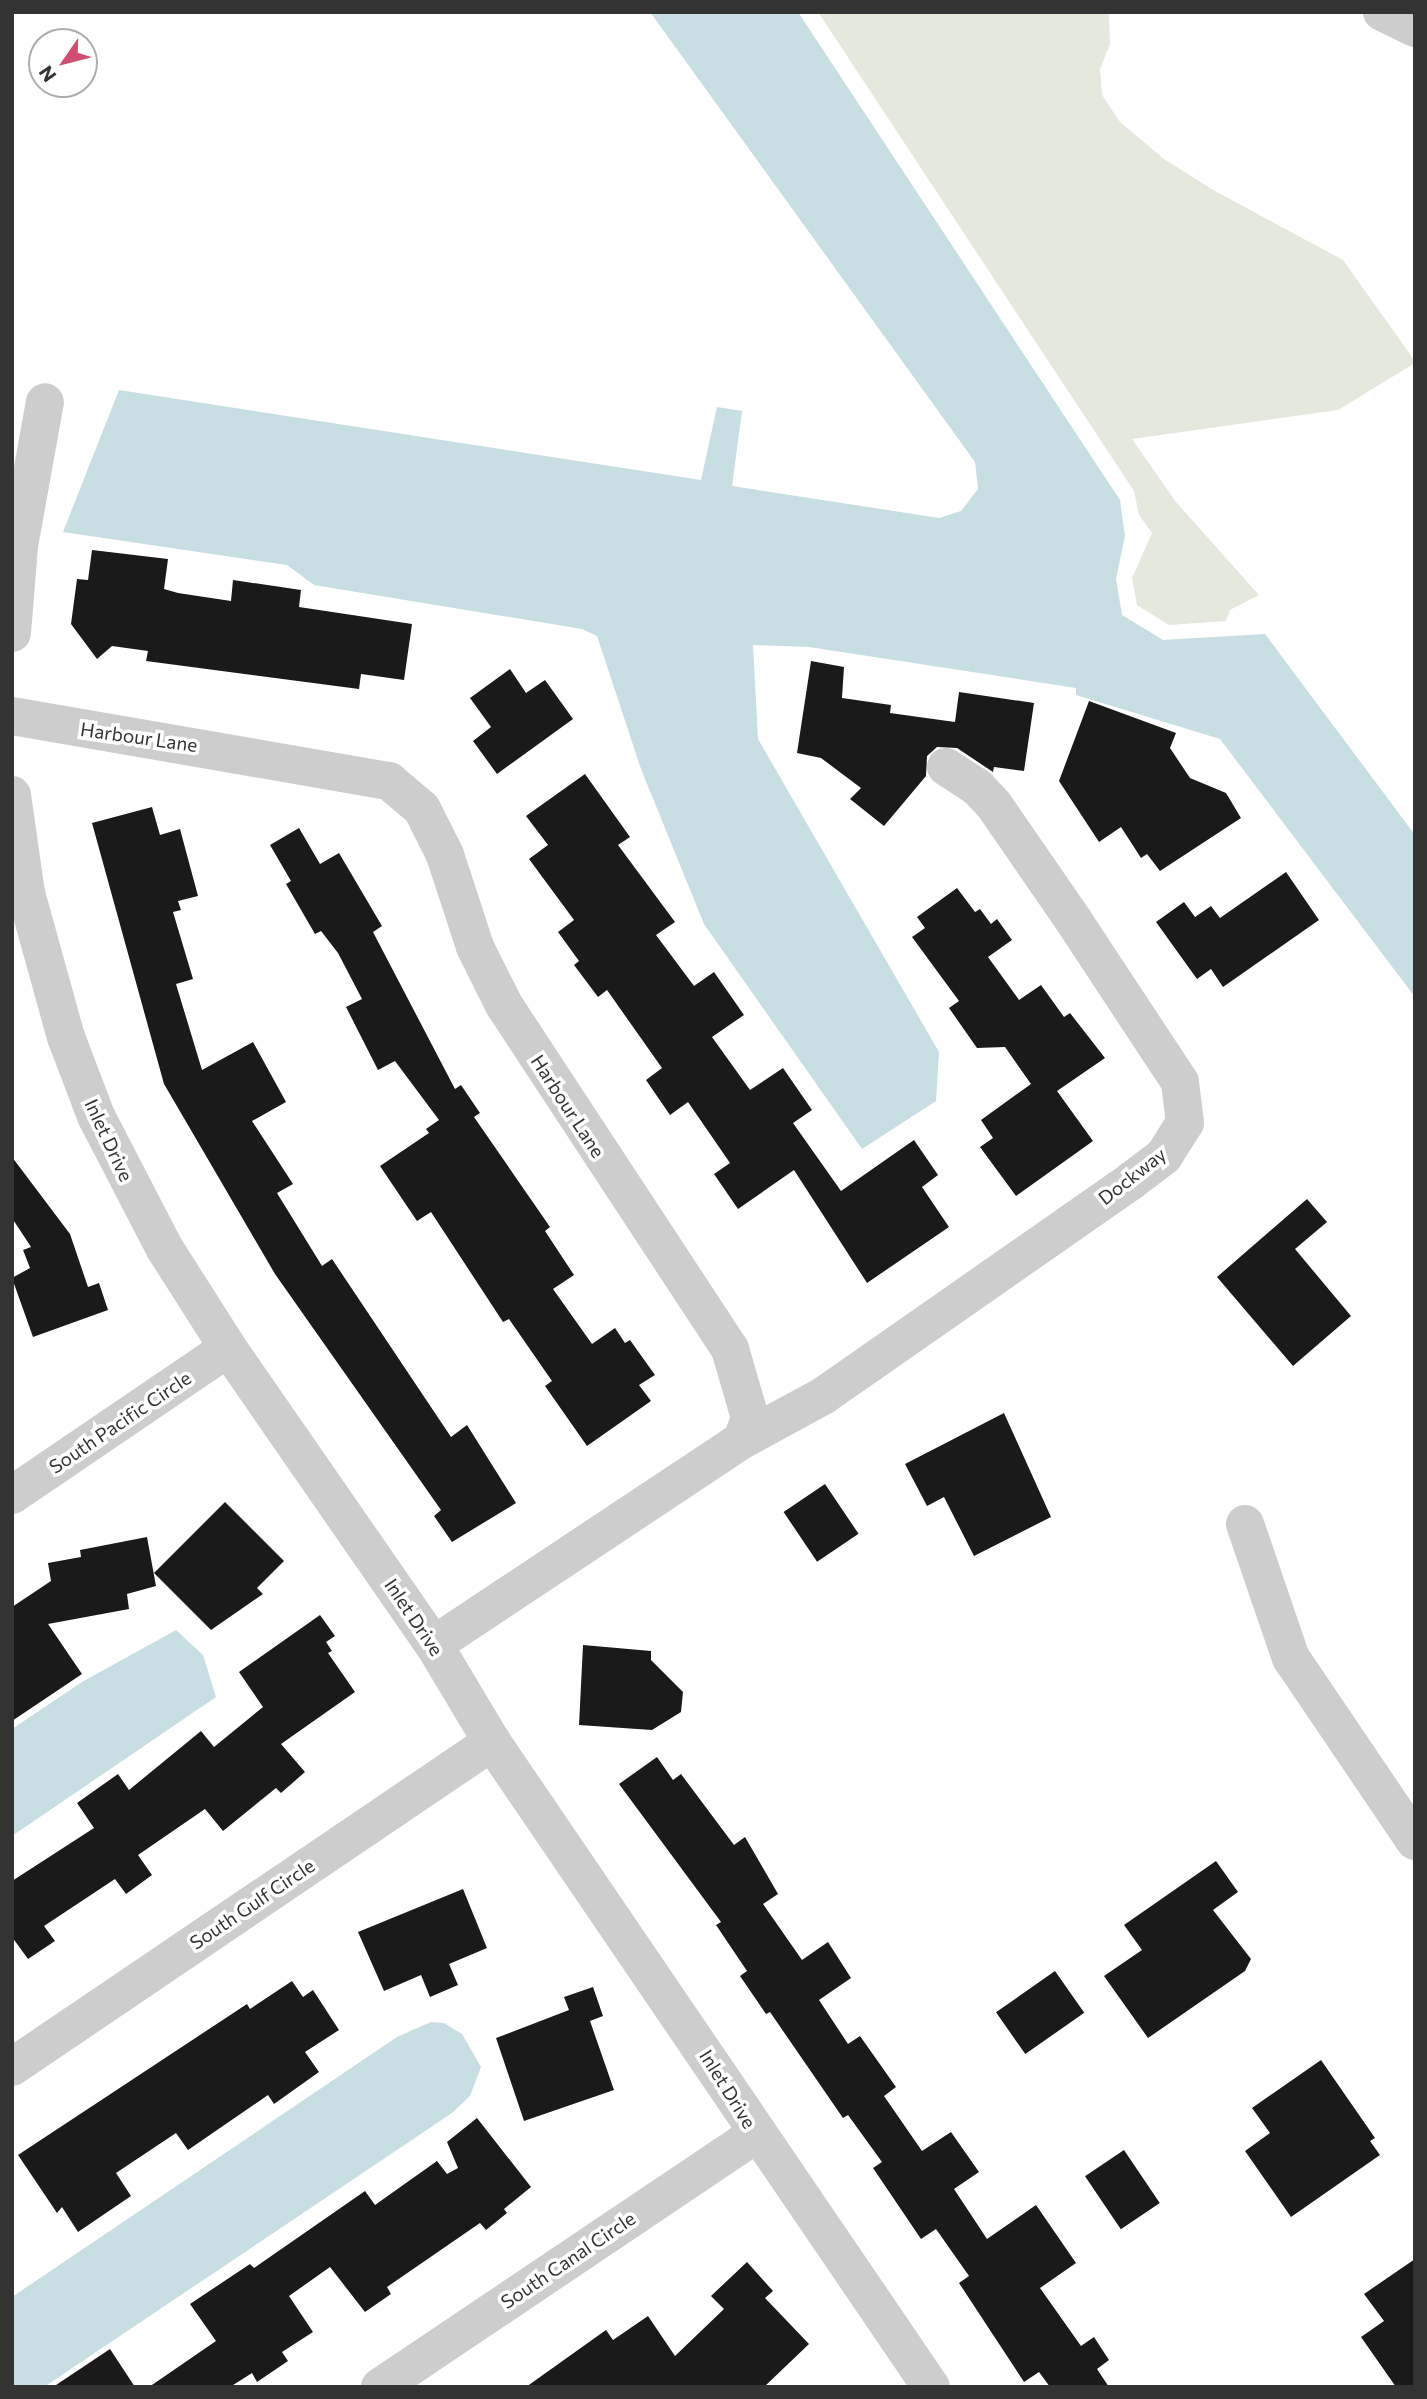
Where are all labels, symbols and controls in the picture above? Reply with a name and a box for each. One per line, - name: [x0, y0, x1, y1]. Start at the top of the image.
- north arrow: [28, 28, 98, 98]
- text: N: [34, 62, 61, 87]
- street label: Harbour Lane: [79, 718, 199, 756]
- street label: Harbour Lane: [526, 1050, 610, 1162]
- street label: Inlet Drive: [80, 1095, 138, 1185]
- street label: Dockway: [1094, 1143, 1170, 1209]
- street label: South Pacific Circle: [45, 1366, 195, 1478]
- street label: Inlet Drive: [380, 1574, 448, 1660]
- street label: South Gulf Circle: [185, 1854, 319, 1954]
- street label: Inlet Drive: [695, 2046, 761, 2132]
- street label: South Canal Circle: [497, 2207, 639, 2313]

